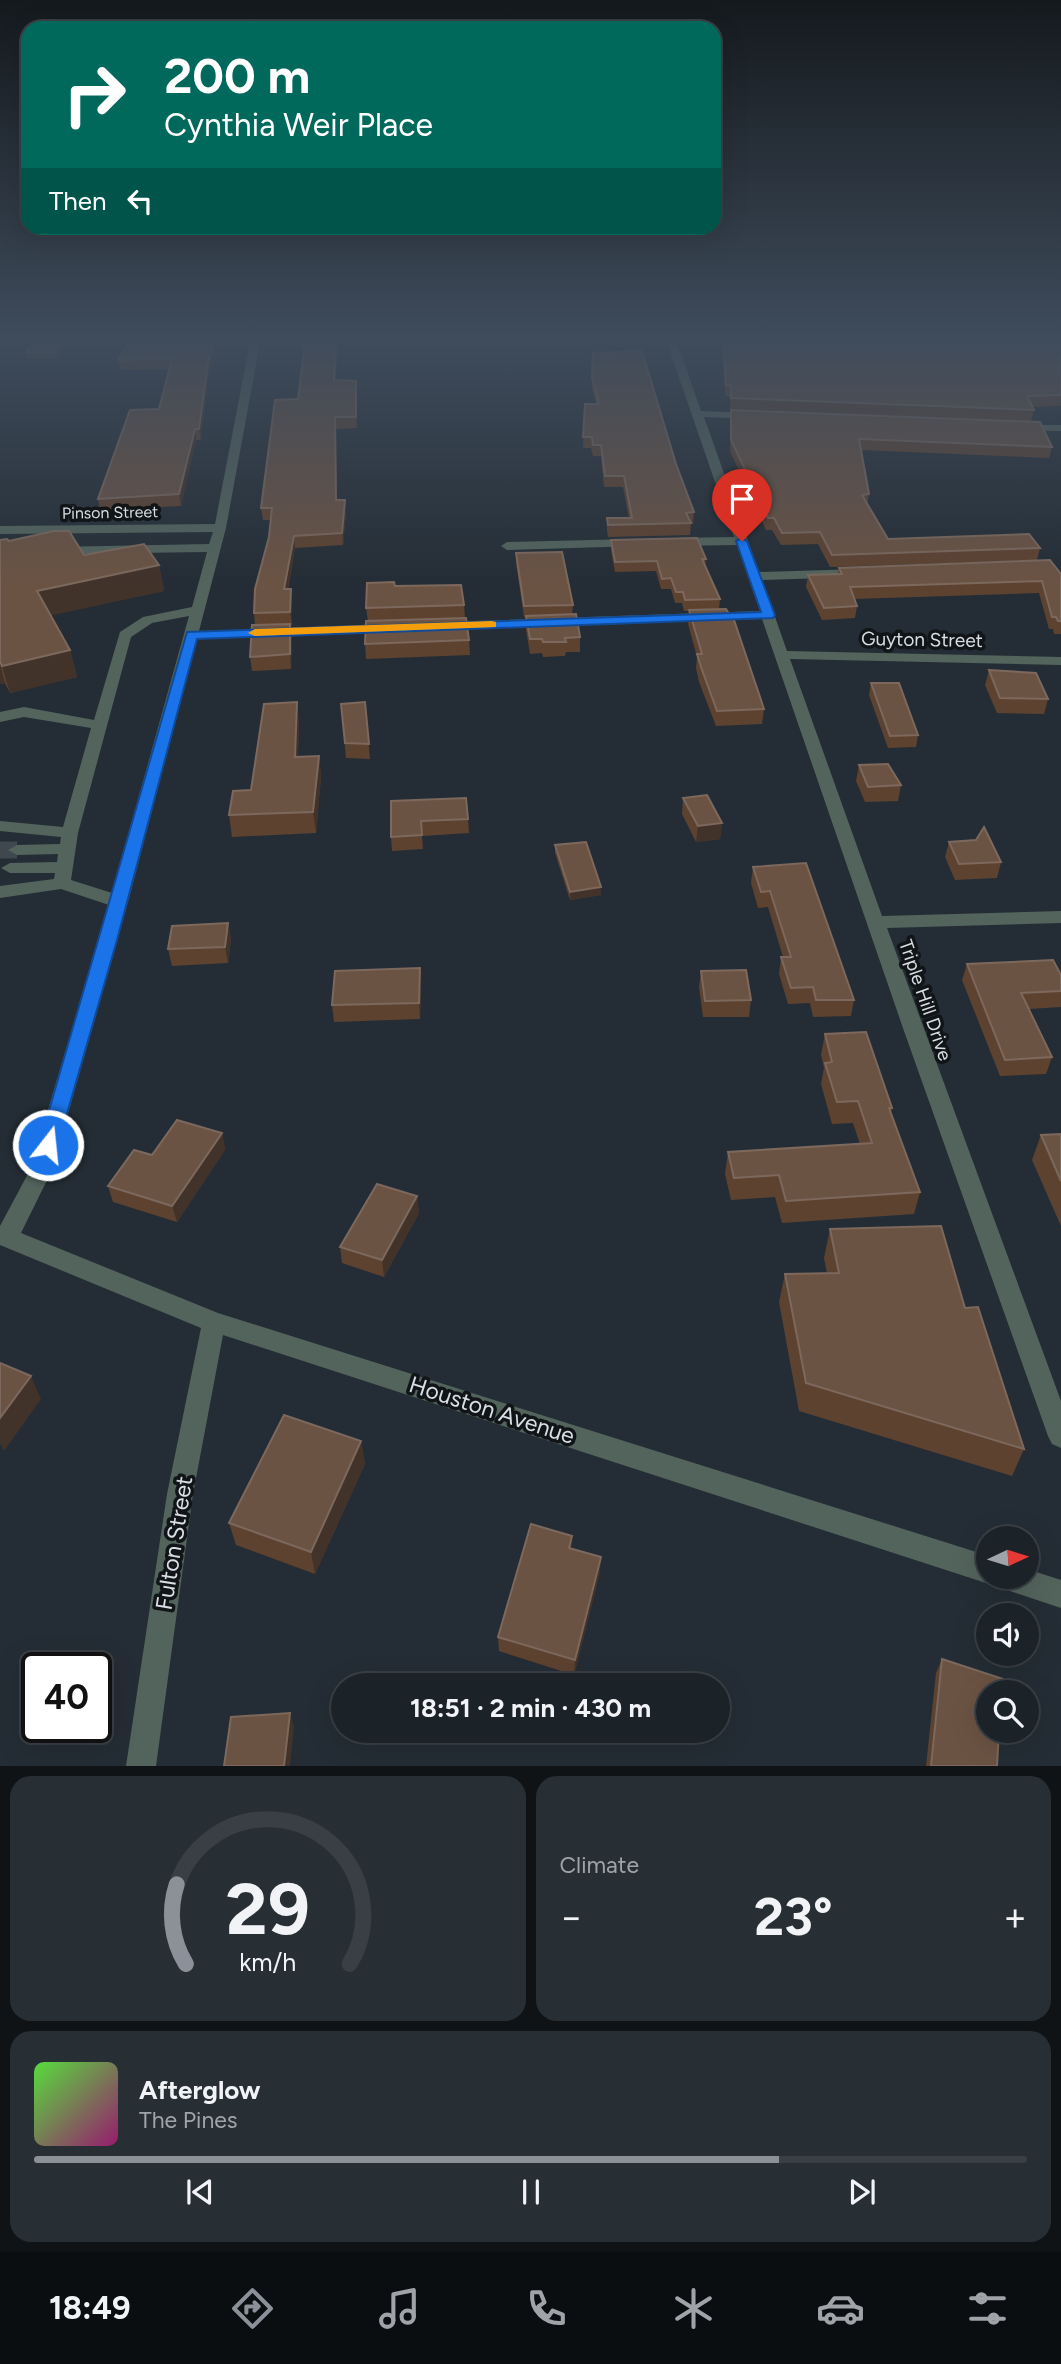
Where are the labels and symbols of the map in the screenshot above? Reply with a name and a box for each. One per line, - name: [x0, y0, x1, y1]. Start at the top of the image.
- pin: [712, 469, 772, 541]
- street label: Pinson Street: [62, 502, 158, 523]
- street label: Guyton Street: [861, 627, 983, 652]
- street label: Triple Hill Drive: [894, 937, 957, 1064]
- position arrow: [11, 1108, 85, 1182]
- street label: Houston Avenue: [406, 1370, 578, 1450]
- street label: Fulton Street: [150, 1474, 198, 1612]
- north arrow: [976, 1526, 1040, 1589]
- speed limit sign: 40: [21, 1652, 112, 1743]

